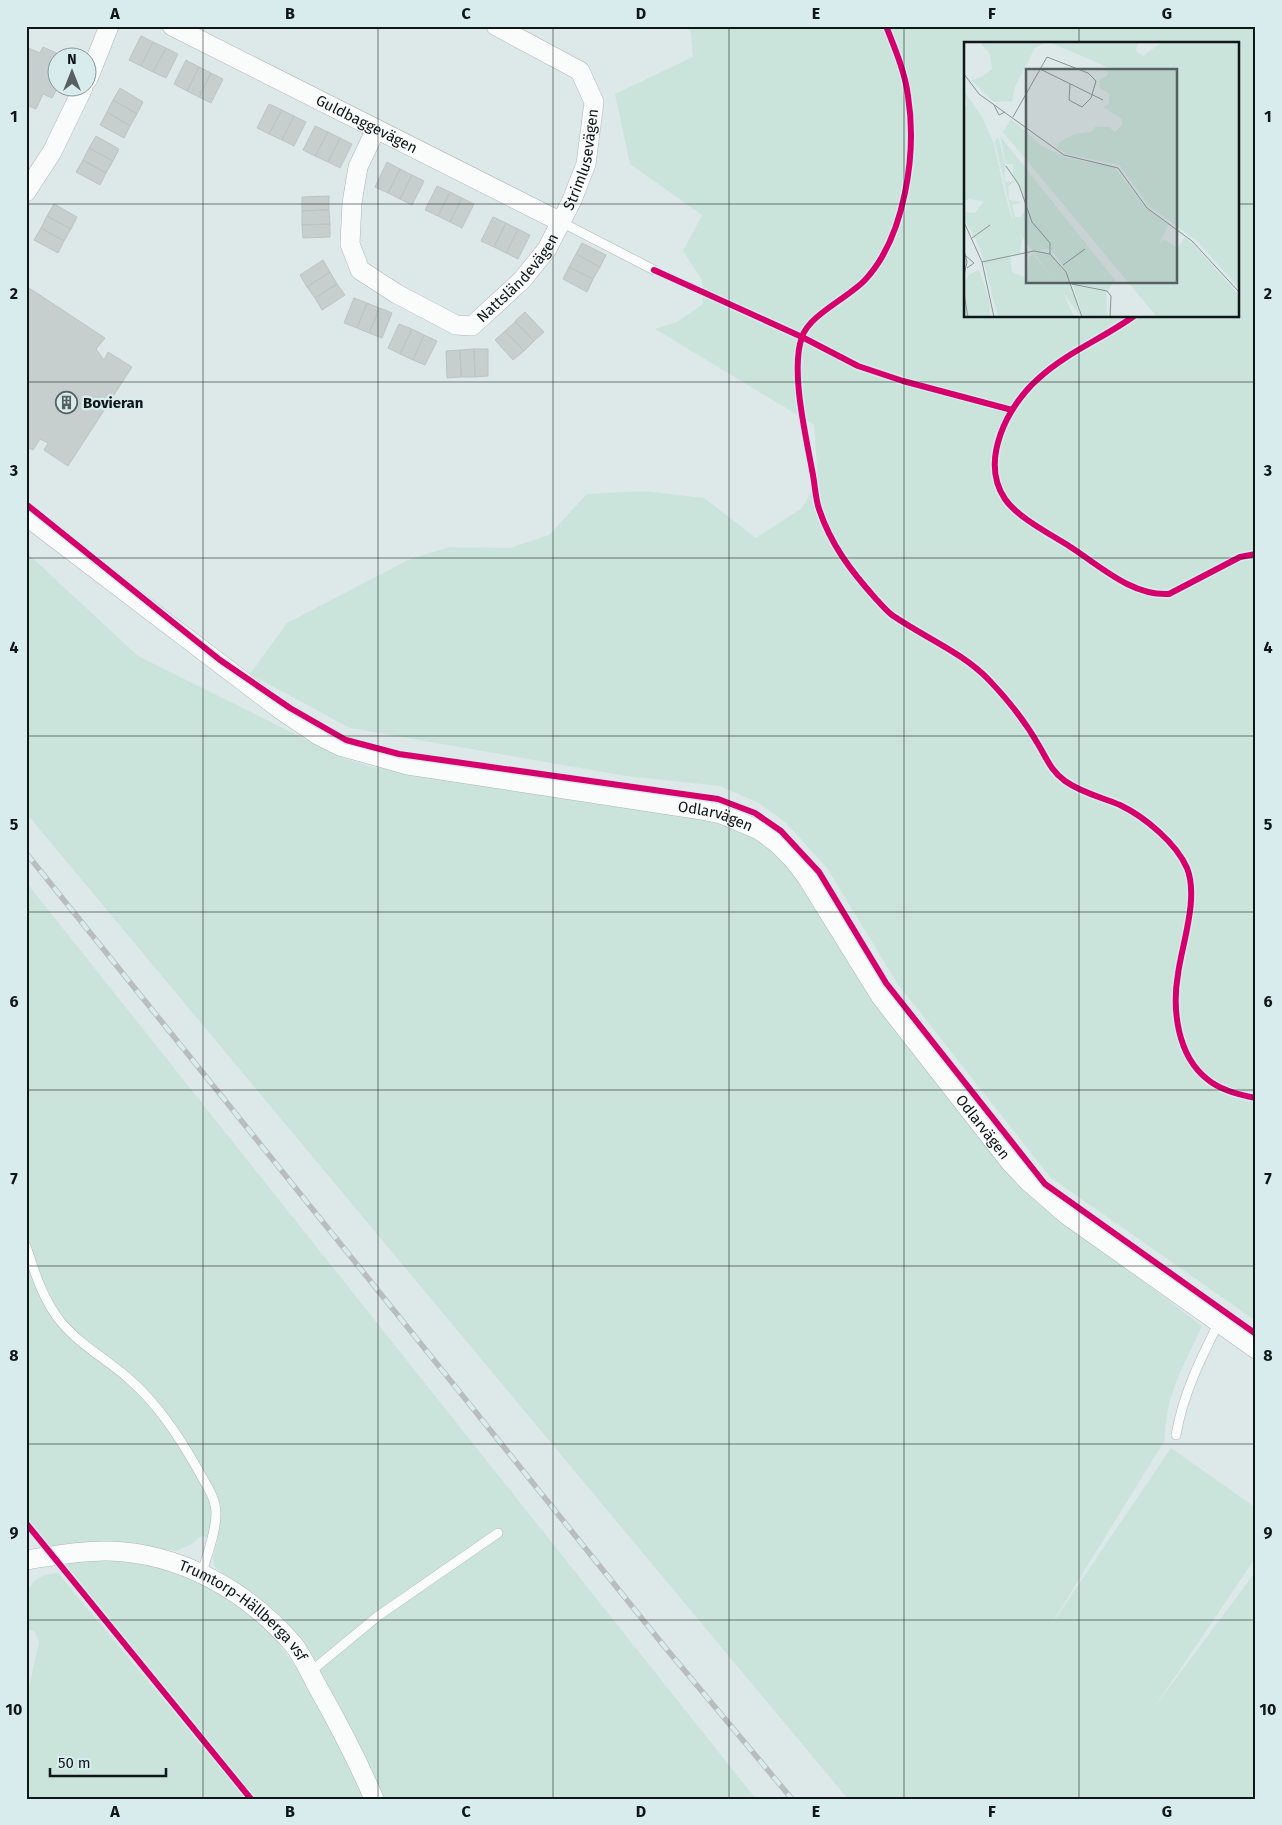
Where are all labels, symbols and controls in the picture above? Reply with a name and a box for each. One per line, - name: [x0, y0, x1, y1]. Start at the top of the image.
- text: A: [109, 4, 120, 23]
- text: B: [285, 4, 295, 23]
- text: C: [461, 4, 471, 23]
- text: D: [636, 4, 646, 23]
- text: E: [812, 4, 820, 23]
- text: F: [988, 4, 996, 23]
- text: G: [1162, 4, 1172, 23]
- inset map: [964, 42, 1240, 318]
- north arrow: [48, 48, 98, 98]
- text: N: [67, 51, 77, 68]
- street label: Guldbaggevägen: [313, 91, 421, 157]
- text: 1: [10, 107, 18, 126]
- text: 1: [1264, 107, 1272, 126]
- street label: Strimlusevägen: [559, 108, 602, 213]
- street label: Nattsländevägen: [473, 230, 562, 326]
- text: 2: [10, 284, 18, 303]
- text: 2: [1264, 284, 1272, 303]
- building icon: Bovieran: [55, 391, 79, 415]
- place label: Bovieran: [83, 394, 143, 412]
- text: 3: [9, 461, 18, 480]
- text: 3: [1263, 461, 1272, 480]
- text: 4: [9, 638, 19, 657]
- text: 4: [1263, 638, 1273, 657]
- street label: Odlarvägen: [677, 797, 755, 835]
- text: 5: [10, 815, 19, 834]
- text: 5: [1264, 815, 1273, 834]
- text: 6: [9, 992, 19, 1011]
- text: 6: [1263, 992, 1273, 1011]
- street label: Odlarvägen: [952, 1091, 1014, 1163]
- text: 7: [10, 1169, 18, 1188]
- text: 7: [1264, 1169, 1272, 1188]
- text: 8: [9, 1346, 19, 1365]
- text: 8: [1263, 1346, 1273, 1365]
- text: 9: [10, 1523, 19, 1542]
- text: 9: [1264, 1523, 1273, 1542]
- street label: Trumtorp-Hällberga vsf: [177, 1556, 311, 1665]
- text: 10: [6, 1700, 22, 1719]
- text: 10: [1260, 1700, 1276, 1719]
- scale bar: [50, 1745, 166, 1777]
- text: 50 m: [58, 1754, 91, 1772]
- text: A: [109, 1802, 120, 1821]
- text: B: [285, 1802, 295, 1821]
- text: C: [461, 1802, 471, 1821]
- text: D: [636, 1802, 646, 1821]
- text: E: [812, 1802, 820, 1821]
- text: F: [988, 1802, 996, 1821]
- text: G: [1162, 1802, 1172, 1821]

